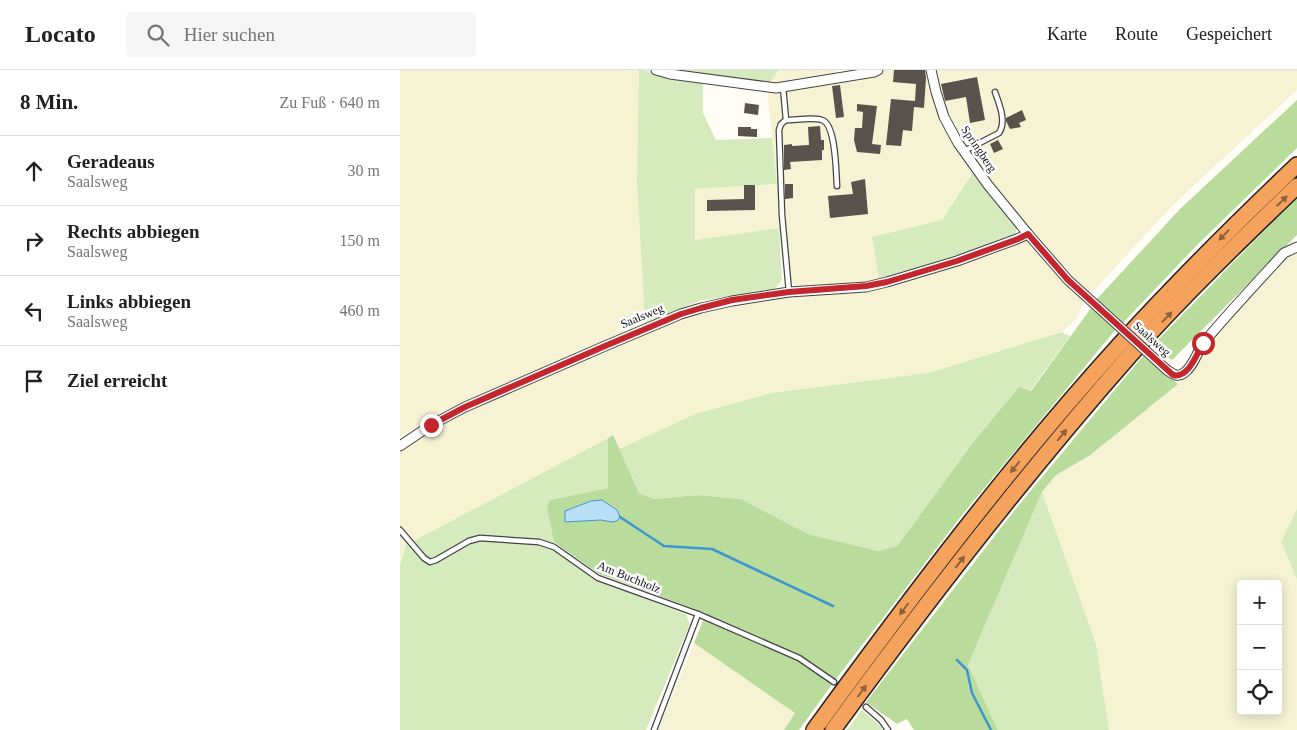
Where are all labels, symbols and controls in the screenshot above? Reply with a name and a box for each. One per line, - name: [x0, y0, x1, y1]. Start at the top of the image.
- search box: [126, 12, 476, 57]
- text: Locato: [25, 21, 96, 47]
- icon: search: [144, 21, 172, 49]
- text: Hier suchen: [184, 24, 275, 45]
- text: Karte: [1047, 24, 1087, 44]
- text: Route: [1115, 24, 1158, 44]
- text: Gespeichert: [1186, 24, 1272, 44]
- text: 8 Min.: [20, 90, 78, 114]
- text: Zu Fuß · 640 m: [280, 94, 380, 111]
- street label: Springberg: [958, 123, 1000, 175]
- text: Geradeaus: [67, 151, 155, 172]
- icon: ahead: [20, 157, 48, 185]
- text: 30 m: [348, 162, 380, 179]
- text: Saalsweg: [67, 173, 127, 190]
- one-way arrow: [1275, 195, 1287, 207]
- text: Rechts abbiegen: [67, 221, 199, 242]
- icon: right: [20, 227, 48, 255]
- one-way arrow: [1218, 229, 1230, 241]
- text: 150 m: [340, 232, 380, 249]
- text: Saalsweg: [67, 243, 127, 260]
- text: Links abbiegen: [67, 291, 191, 312]
- icon: left: [20, 297, 48, 325]
- street label: Saalsweg: [618, 301, 666, 331]
- text: 460 m: [340, 302, 380, 319]
- one-way arrow: [1161, 311, 1173, 323]
- text: Saalsweg: [67, 313, 127, 330]
- street label: Saalsweg: [1130, 319, 1174, 359]
- route start: [1192, 332, 1215, 355]
- icon: arrive: [20, 367, 48, 395]
- text: Ziel erreicht: [67, 370, 167, 391]
- route end: [420, 414, 443, 437]
- one-way arrow: [1056, 429, 1067, 441]
- one-way arrow: [1010, 461, 1021, 474]
- one-way arrow: [955, 556, 966, 569]
- street label: Am Buchholz: [595, 558, 663, 596]
- map controls: [1237, 580, 1282, 715]
- button: +: [1237, 580, 1282, 625]
- one-way arrow: [899, 602, 910, 615]
- button: −: [1237, 625, 1282, 670]
- button: locate: [1237, 670, 1282, 715]
- one-way arrow: [856, 685, 867, 698]

